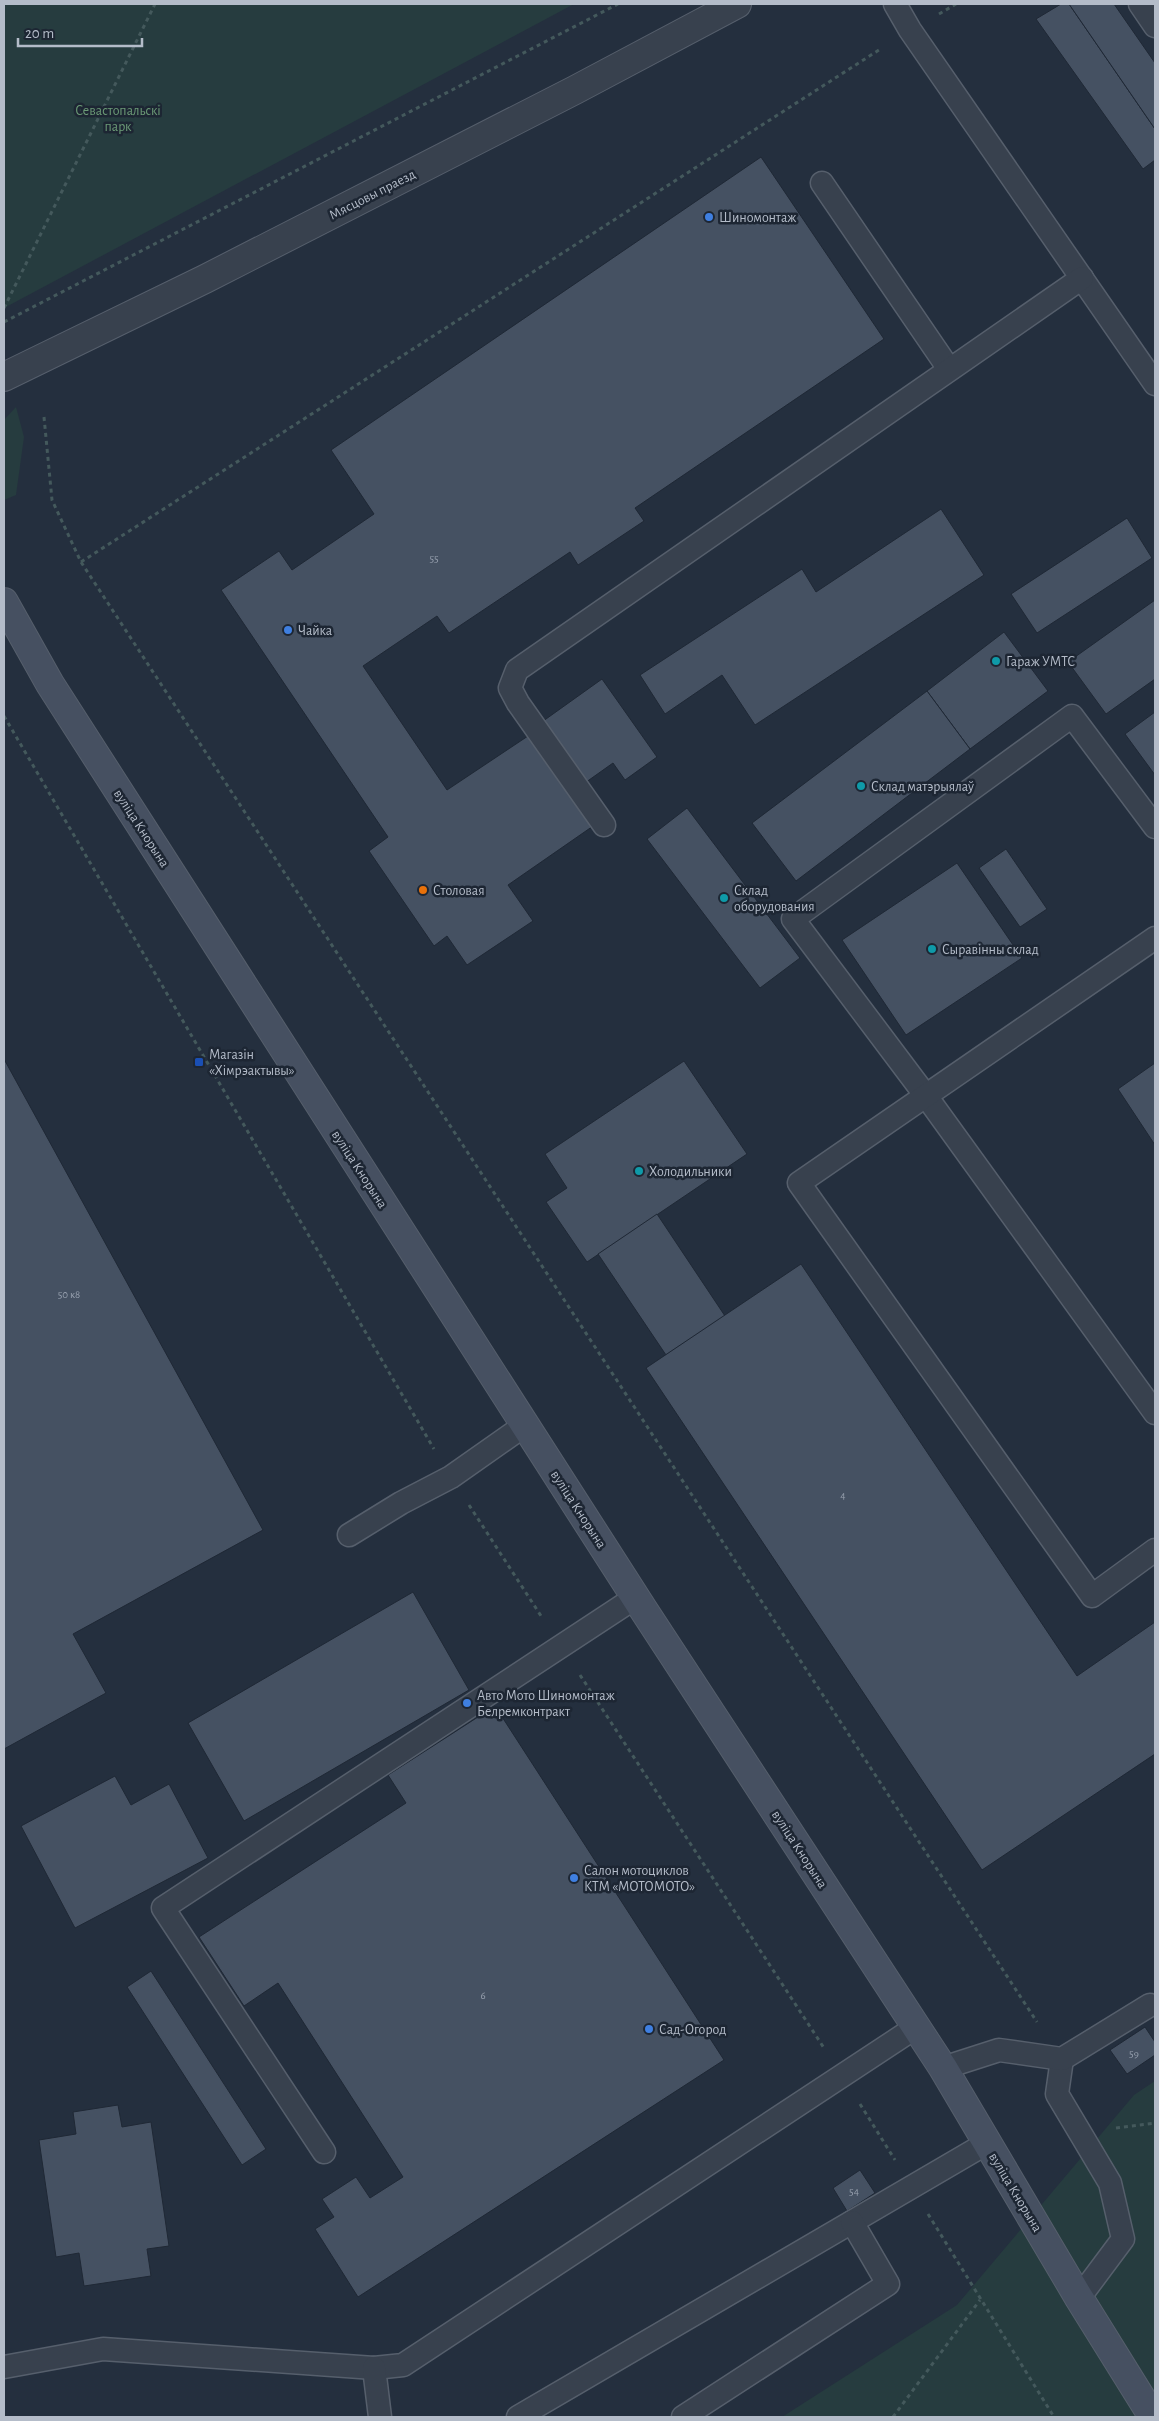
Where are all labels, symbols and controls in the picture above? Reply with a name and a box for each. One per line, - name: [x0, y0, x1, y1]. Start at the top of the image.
- scale bar: [18, 15, 141, 47]
- text: 20 m: [25, 26, 54, 41]
- park label: Севастопальскі парк: [75, 104, 161, 134]
- street label: Мясцовы праезд: [327, 167, 418, 223]
- marker: Шиномонтаж: [703, 211, 715, 223]
- place label: Шиномонтаж: [719, 211, 796, 225]
- house number: 55: [429, 553, 439, 564]
- marker: Чайка: [282, 624, 294, 636]
- place label: Чайка: [298, 624, 333, 638]
- marker: Гараж УМТС: [990, 655, 1002, 667]
- place label: Гараж УМТС: [1006, 655, 1075, 669]
- marker: Склад матэрыялаў: [855, 780, 867, 792]
- place label: Склад матэрыялаў: [871, 780, 974, 794]
- street label: вуліца Кнорына: [111, 787, 172, 870]
- marker: Столовая: [417, 884, 429, 896]
- place label: Столовая: [433, 884, 485, 898]
- place label: Склад оборудования: [734, 884, 815, 914]
- marker: Склад оборудования: [718, 892, 730, 904]
- marker: Сыравінны склад: [926, 943, 938, 955]
- place label: Сыравінны склад: [942, 943, 1039, 957]
- place label: Магазін «Хімрэактывы»: [209, 1048, 294, 1078]
- marker: Магазін «Хімрэактывы»: [193, 1056, 205, 1068]
- street label: вуліца Кнорына: [329, 1128, 390, 1211]
- marker: Холодильники: [633, 1165, 645, 1177]
- place label: Холодильники: [649, 1165, 732, 1179]
- house number: 50 к8: [58, 1289, 80, 1300]
- street label: вуліца Кнорына: [548, 1468, 609, 1551]
- house number: 4: [840, 1490, 846, 1501]
- place label: Авто Мото Шиномонтаж Белремконтракт: [477, 1689, 615, 1719]
- marker: Авто Мото Шиномонтаж Белремконтракт: [461, 1697, 473, 1709]
- street label: вуліца Кнорына: [769, 1808, 830, 1891]
- place label: Салон мотоциклов КТМ «МОТОМОТО»: [584, 1864, 695, 1894]
- marker: Салон мотоциклов КТМ «МОТОМОТО»: [568, 1872, 580, 1884]
- house number: 6: [480, 1990, 486, 2001]
- marker: Сад-Огород: [643, 2023, 655, 2035]
- place label: Сад-Огород: [659, 2023, 726, 2037]
- house number: 59: [1129, 2048, 1139, 2059]
- street label: вуліца Кнорына: [986, 2150, 1045, 2235]
- house number: 54: [849, 2186, 859, 2197]

